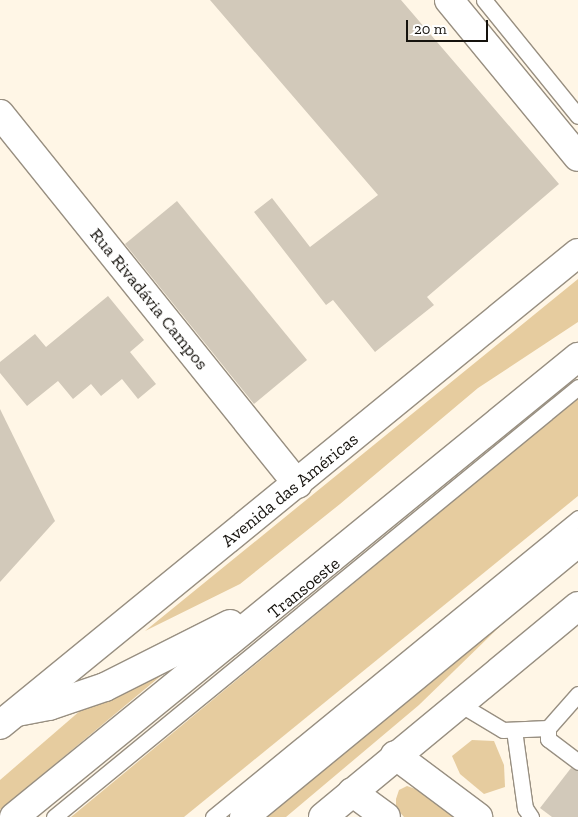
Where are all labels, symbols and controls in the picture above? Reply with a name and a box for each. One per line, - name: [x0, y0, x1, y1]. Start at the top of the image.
- scale bar: [408, 10, 490, 42]
- text: 20 m: [414, 20, 447, 38]
- street label: Rua Rivadávia Campos: [85, 224, 213, 374]
- street label: Avenida das Américas: [217, 428, 363, 552]
- street label: Transoeste: [264, 553, 344, 623]

